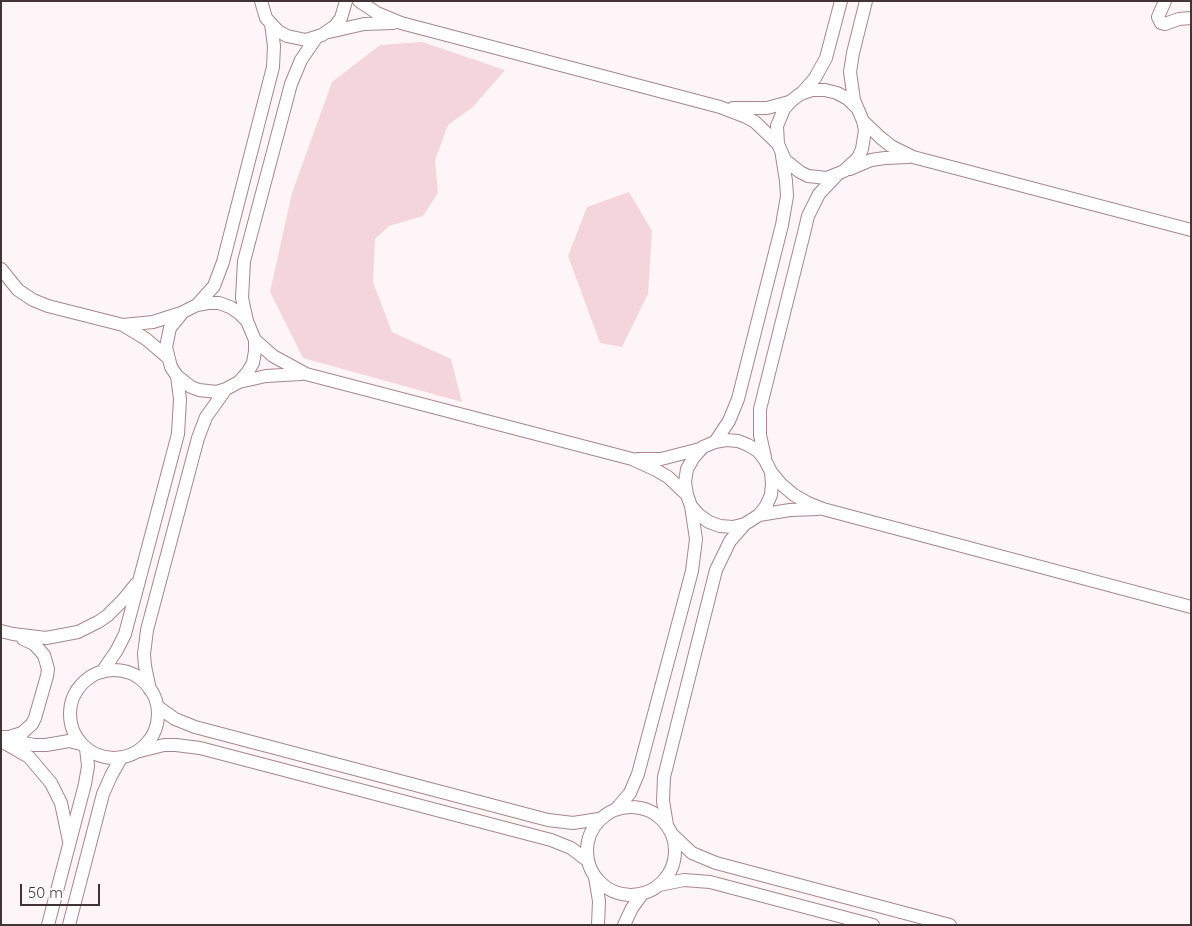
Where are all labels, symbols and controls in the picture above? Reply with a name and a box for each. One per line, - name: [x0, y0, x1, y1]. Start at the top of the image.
- scale bar: [22, 874, 102, 906]
- text: 50 m: [28, 883, 63, 902]

